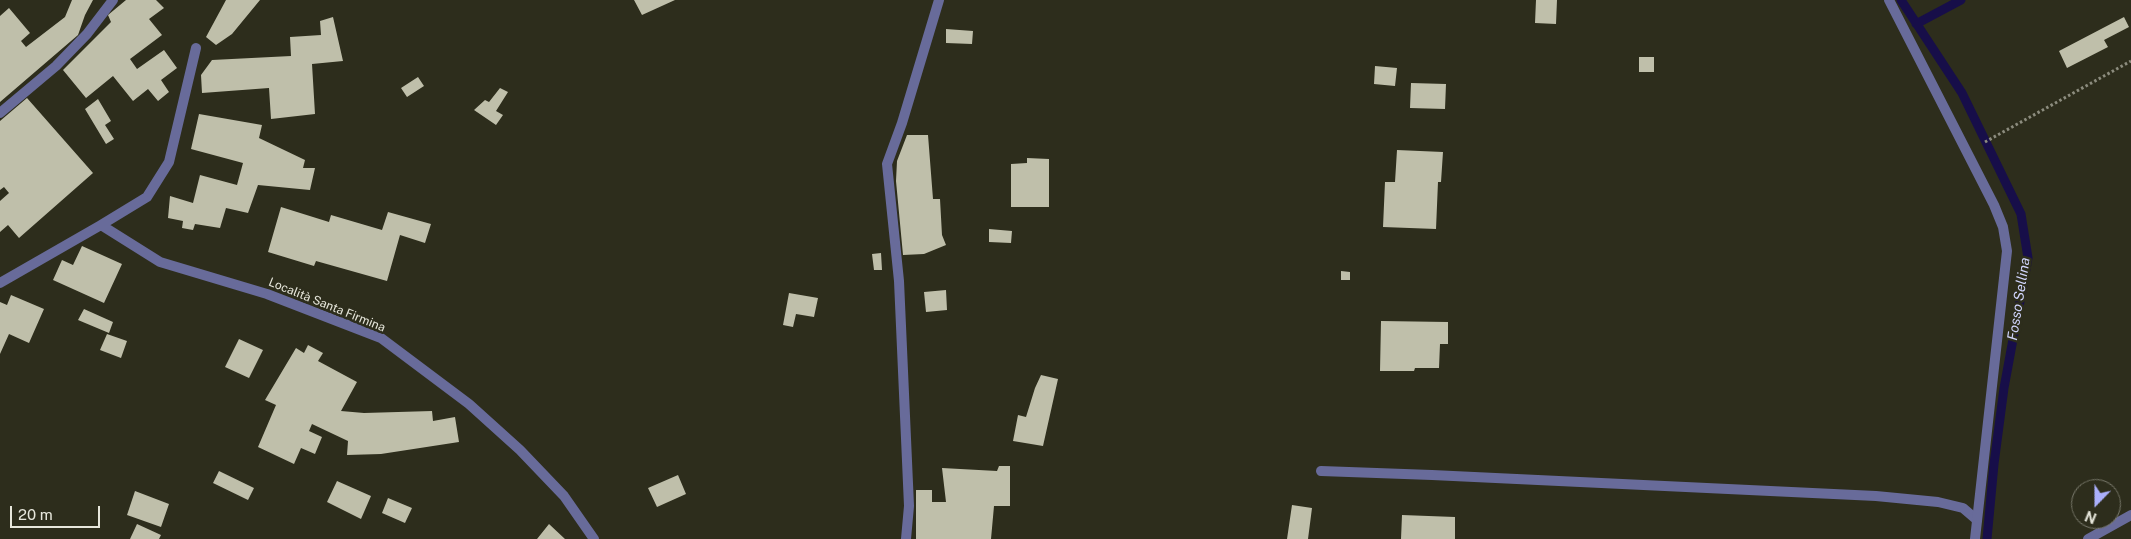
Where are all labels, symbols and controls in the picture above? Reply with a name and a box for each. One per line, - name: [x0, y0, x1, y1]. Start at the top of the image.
- water label: Fosso Sellina: [2004, 256, 2034, 342]
- street label: Località Santa Firmina: [267, 275, 387, 335]
- north arrow: [2071, 479, 2121, 529]
- scale bar: [12, 496, 102, 528]
- text: 20 m: [18, 506, 53, 523]
- text: N: [2083, 508, 2099, 526]

